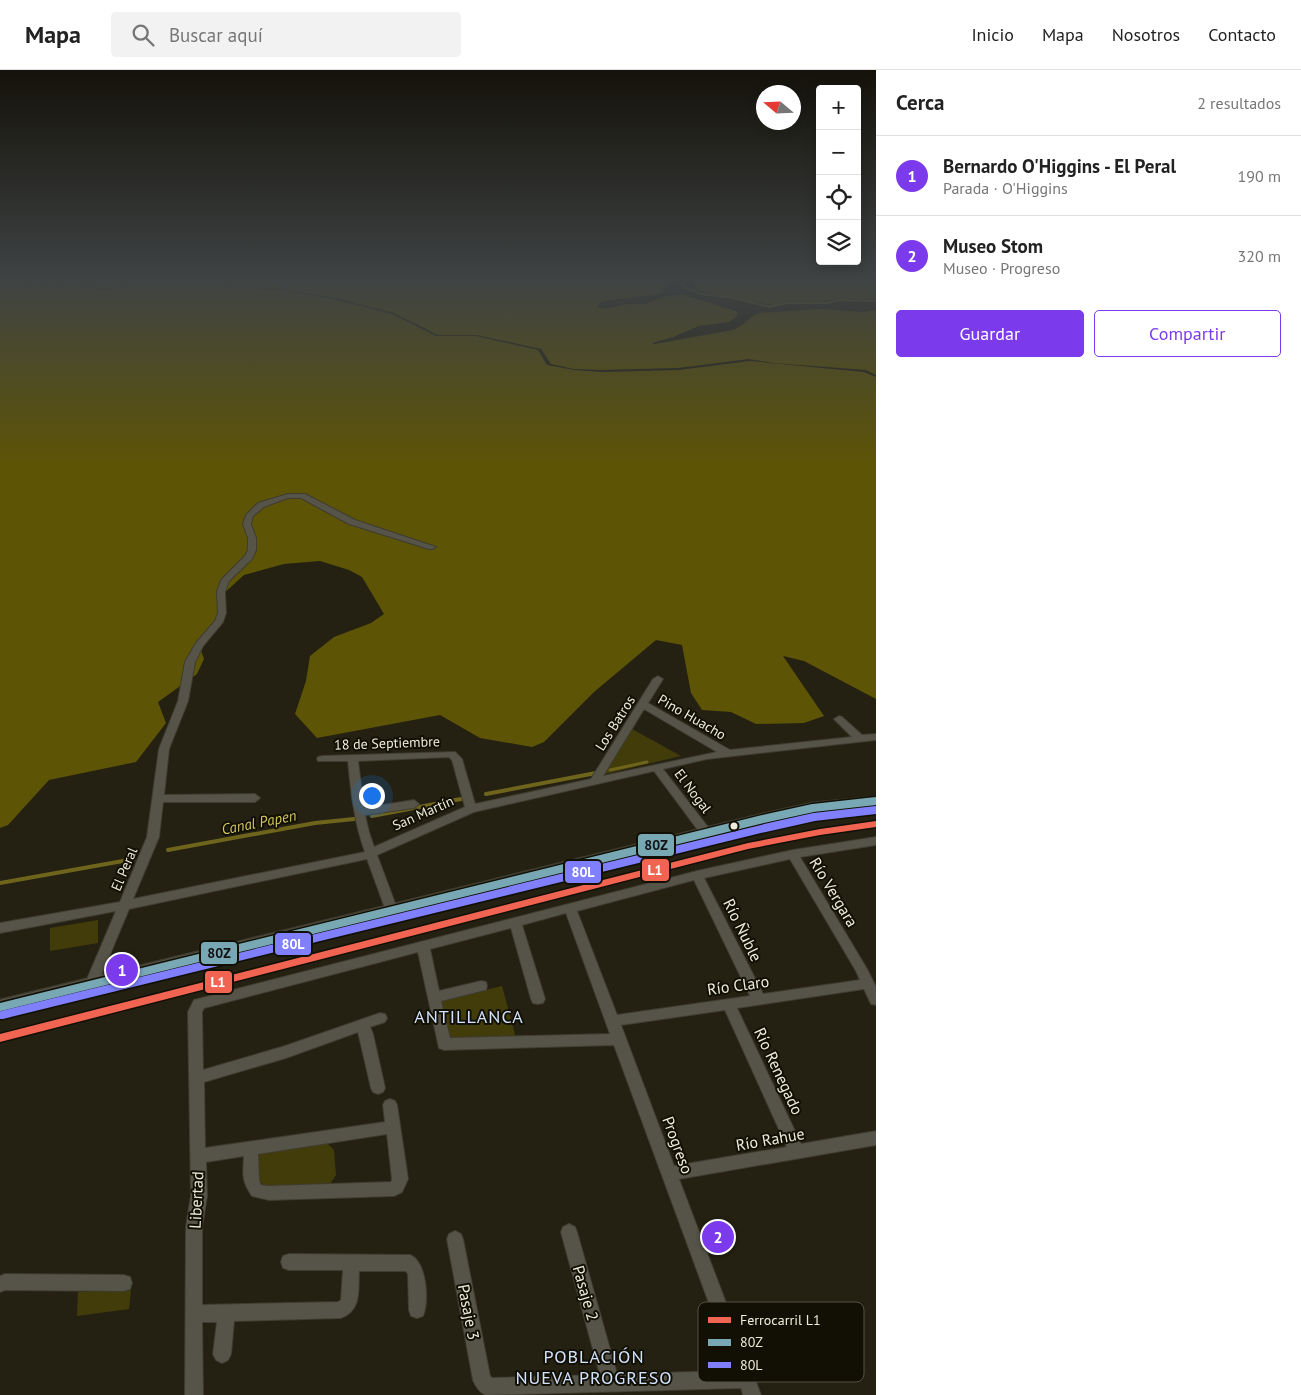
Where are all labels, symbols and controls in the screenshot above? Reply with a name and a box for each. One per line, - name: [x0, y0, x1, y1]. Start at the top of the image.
- search box: [111, 12, 461, 57]
- text: Mapa: [25, 19, 81, 50]
- icon: search: [129, 21, 157, 49]
- text: Buscar aquí: [169, 23, 263, 47]
- text: Inicio: [971, 23, 1014, 46]
- text: Mapa: [1042, 23, 1084, 46]
- text: Nosotros: [1112, 23, 1180, 46]
- text: Contacto: [1208, 23, 1276, 46]
- north arrow: [756, 85, 801, 130]
- map controls: [816, 85, 861, 265]
- button: +: [816, 85, 861, 130]
- text: Cerca: [896, 89, 945, 116]
- text: 2 resultados: [1197, 93, 1281, 113]
- button: −: [816, 130, 861, 175]
- text: Bernardo O'Higgins - El Peral: [943, 154, 1176, 178]
- text: 1: [907, 166, 917, 186]
- text: 190 m: [1238, 166, 1281, 186]
- button: locate: [816, 175, 861, 220]
- text: Parada · O'Higgins: [943, 178, 1068, 198]
- button: layers: [816, 220, 861, 265]
- text: Museo Stom: [943, 234, 1043, 258]
- text: 2: [907, 246, 917, 266]
- text: 320 m: [1238, 246, 1281, 266]
- text: Museo · Progreso: [943, 258, 1060, 278]
- button: Guardar: [896, 310, 1084, 357]
- button: Compartir: [1094, 310, 1281, 357]
- street label: Pino Huacho: [655, 690, 729, 744]
- street label: Los Batros: [591, 692, 639, 754]
- street label: 18 de Septiembre: [334, 732, 440, 754]
- street label: El Nogal: [671, 765, 715, 817]
- your location: [359, 783, 385, 809]
- street label: San Martín: [390, 792, 456, 834]
- water label: Canal Papen: [220, 805, 298, 839]
- unlabelled marker: [729, 821, 739, 831]
- line badge: 80Z: [637, 833, 675, 857]
- text: 80Z: [644, 836, 668, 854]
- street label: El Peral: [107, 845, 141, 893]
- street label: Río Vergara: [805, 854, 863, 930]
- line badge: L1: [641, 858, 670, 882]
- line badge: 80L: [564, 860, 602, 884]
- text: L1: [647, 861, 663, 879]
- text: 80L: [571, 863, 595, 881]
- street label: Río Ñuble: [719, 895, 767, 965]
- line badge: 80L: [274, 932, 312, 956]
- text: 80L: [281, 935, 305, 953]
- line badge: 80Z: [200, 941, 238, 965]
- text: 80Z: [207, 944, 231, 962]
- pin: 1: [106, 951, 138, 989]
- line badge: L1: [204, 970, 233, 994]
- street label: Río Claro: [706, 971, 770, 999]
- text: L1: [210, 973, 226, 991]
- district label: ANTILLANCA: [414, 1005, 524, 1028]
- street label: Río Renegado: [750, 1024, 808, 1118]
- street label: Progreso: [658, 1113, 698, 1177]
- street label: Río Rahue: [734, 1123, 806, 1155]
- street label: Libertad: [185, 1171, 207, 1229]
- pin: 2: [702, 1218, 734, 1256]
- street label: Pasaje 2: [569, 1263, 603, 1323]
- street label: Pasaje 3: [454, 1282, 484, 1342]
- legend: [698, 1302, 864, 1382]
- text: Ferrocarril L1: [740, 1311, 821, 1329]
- text: 80Z: [740, 1333, 763, 1351]
- district label: POBLACIÓN NUEVA PROGRESO: [515, 1345, 673, 1389]
- text: 80L: [740, 1356, 763, 1374]

